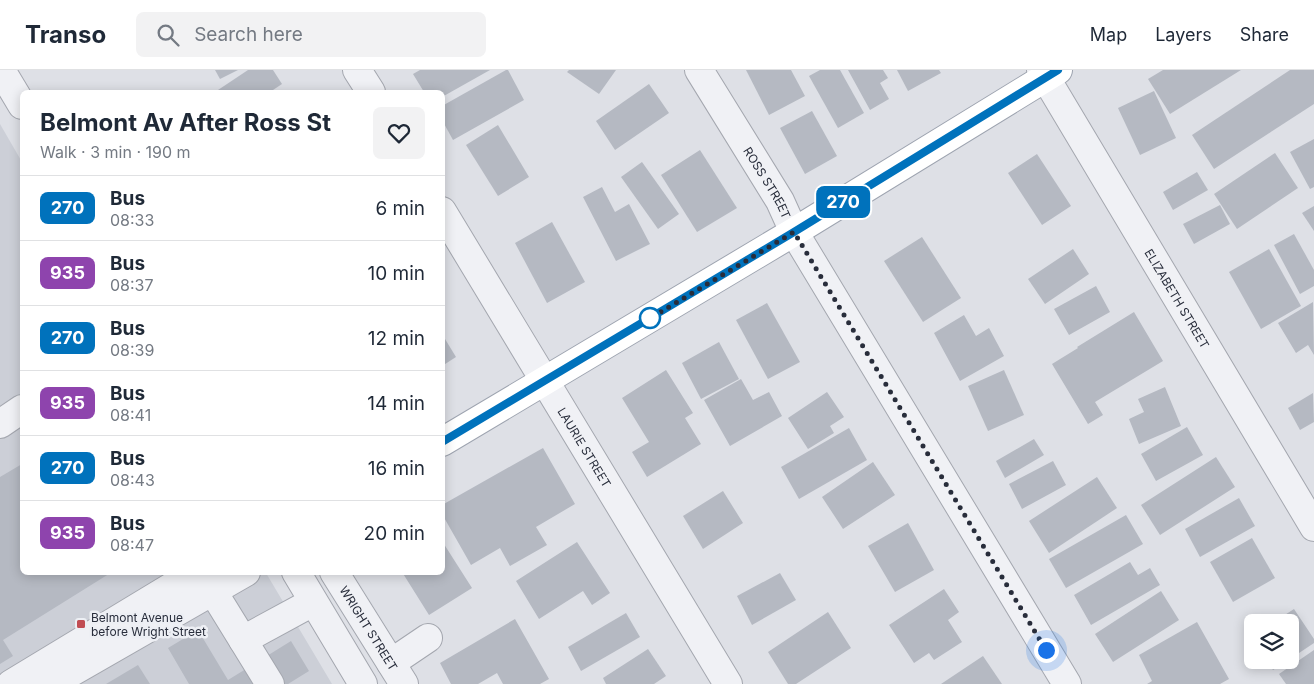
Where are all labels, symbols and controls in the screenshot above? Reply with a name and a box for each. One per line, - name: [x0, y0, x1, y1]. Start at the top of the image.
- search box: [136, 12, 486, 57]
- text: Transo: [25, 20, 106, 49]
- icon: search: [154, 21, 182, 49]
- text: Search here: [194, 23, 303, 46]
- text: Map: [1090, 24, 1127, 45]
- text: Layers: [1155, 24, 1212, 45]
- text: Share: [1240, 24, 1289, 45]
- button: heart: [373, 107, 425, 159]
- text: Belmont Av After Ross St: [40, 108, 331, 137]
- text: Walk · 3 min · 190 m: [40, 142, 191, 162]
- street label: ROSS STREET: [741, 144, 795, 221]
- line badge: 270: [814, 186, 872, 218]
- text: Bus: [110, 187, 145, 210]
- text: 270: [826, 191, 860, 212]
- text: 270: [51, 197, 84, 218]
- text: 6 min: [375, 197, 425, 220]
- text: 08:33: [110, 210, 154, 230]
- street label: ELIZABETH STREET: [1142, 246, 1213, 351]
- text: Bus: [110, 252, 145, 275]
- text: 935: [50, 262, 85, 283]
- text: 10 min: [367, 262, 425, 285]
- text: 08:37: [110, 275, 154, 295]
- unlabelled marker: [639, 307, 661, 329]
- text: Bus: [110, 317, 145, 340]
- text: 270: [51, 327, 84, 348]
- text: 12 min: [368, 327, 425, 350]
- text: 08:39: [110, 340, 154, 360]
- text: Bus: [110, 382, 145, 405]
- text: 935: [50, 392, 85, 413]
- text: 14 min: [367, 392, 425, 415]
- street label: LAURIE STREET: [555, 404, 615, 490]
- text: 08:41: [110, 405, 151, 425]
- text: Bus: [110, 447, 145, 470]
- text: 270: [51, 457, 84, 478]
- text: 16 min: [368, 457, 425, 480]
- text: 08:43: [110, 470, 155, 490]
- text: Bus: [110, 512, 145, 535]
- text: 935: [50, 522, 85, 543]
- text: 20 min: [364, 522, 425, 545]
- text: 08:47: [110, 535, 154, 555]
- street label: WRIGHT STREET: [337, 583, 401, 673]
- place label: Belmont Avenue before Wright Street: [91, 610, 206, 639]
- map controls: [1244, 614, 1299, 669]
- button: layers: [1244, 614, 1299, 669]
- marker: Belmont Avenue before Wright Street: [75, 618, 87, 630]
- your location: [1034, 638, 1059, 663]

